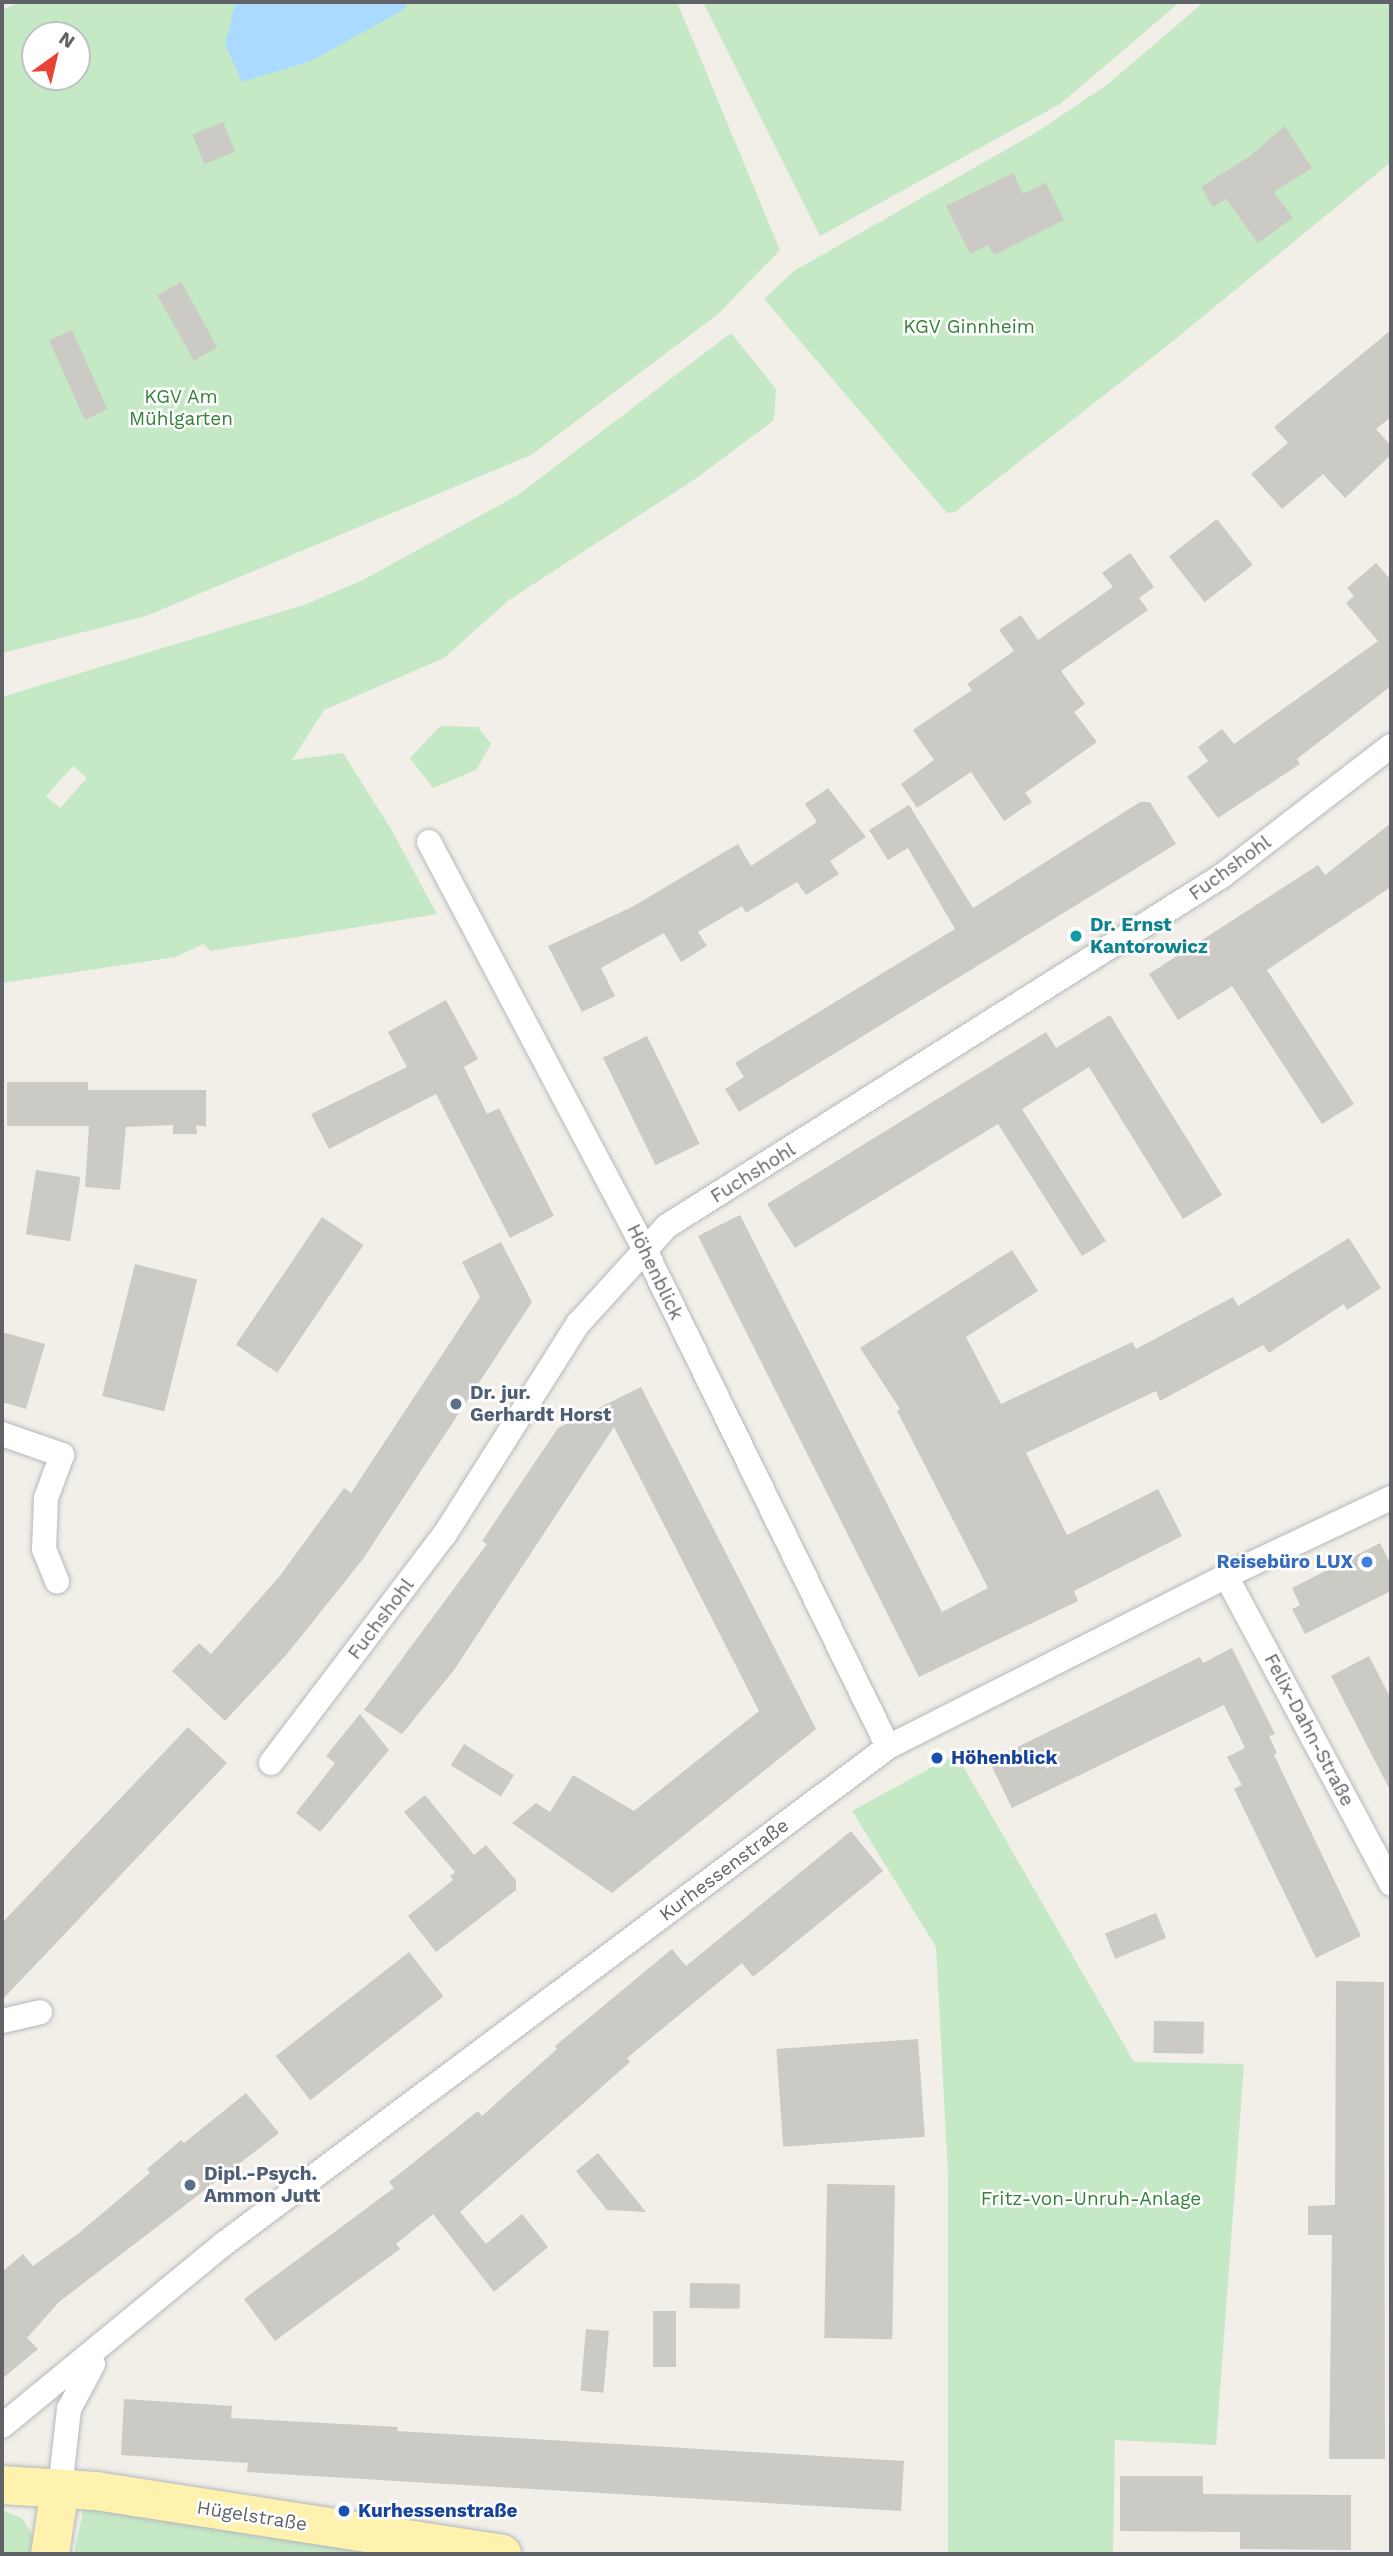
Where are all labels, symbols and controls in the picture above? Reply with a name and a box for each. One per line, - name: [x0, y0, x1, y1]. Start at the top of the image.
- north arrow: [21, 21, 91, 91]
- text: N: [55, 26, 79, 53]
- park label: KGV Ginnheim: [903, 316, 1035, 338]
- park label: KGV Am Mühlgarten: [129, 386, 233, 430]
- street label: Fuchshohl: [1185, 831, 1275, 905]
- place label: Dr. Ernst Kantorowicz: [1090, 914, 1208, 958]
- marker: Dr. Ernst Kantorowicz: [1068, 928, 1084, 944]
- street label: Fuchshohl: [706, 1138, 800, 1208]
- street label: Höhenblick: [622, 1220, 688, 1324]
- place label: Dr. jur. Gerhardt Horst: [470, 1382, 611, 1426]
- marker: Dr. jur. Gerhardt Horst: [448, 1396, 464, 1412]
- place label: Reisebüro LUX: [1216, 1551, 1353, 1573]
- marker: Reisebüro LUX: [1359, 1554, 1375, 1570]
- street label: Fuchshohl: [343, 1574, 419, 1664]
- street label: Felix-Dahn-Straße: [1259, 1650, 1359, 1810]
- place label: Höhenblick: [951, 1747, 1057, 1769]
- marker: Höhenblick: [929, 1750, 945, 1766]
- street label: Kurhessenstraße: [655, 1814, 793, 1926]
- place label: Dipl.-Psych. Ammon Jutt: [204, 2163, 321, 2207]
- marker: Dipl.-Psych. Ammon Jutt: [182, 2177, 198, 2193]
- park label: Fritz-von-Unruh-Anlage: [981, 2188, 1201, 2210]
- street label: Hügelstraße: [195, 2496, 309, 2536]
- place label: Kurhessenstraße: [358, 2500, 517, 2522]
- marker: Kurhessenstraße: [336, 2503, 352, 2519]

